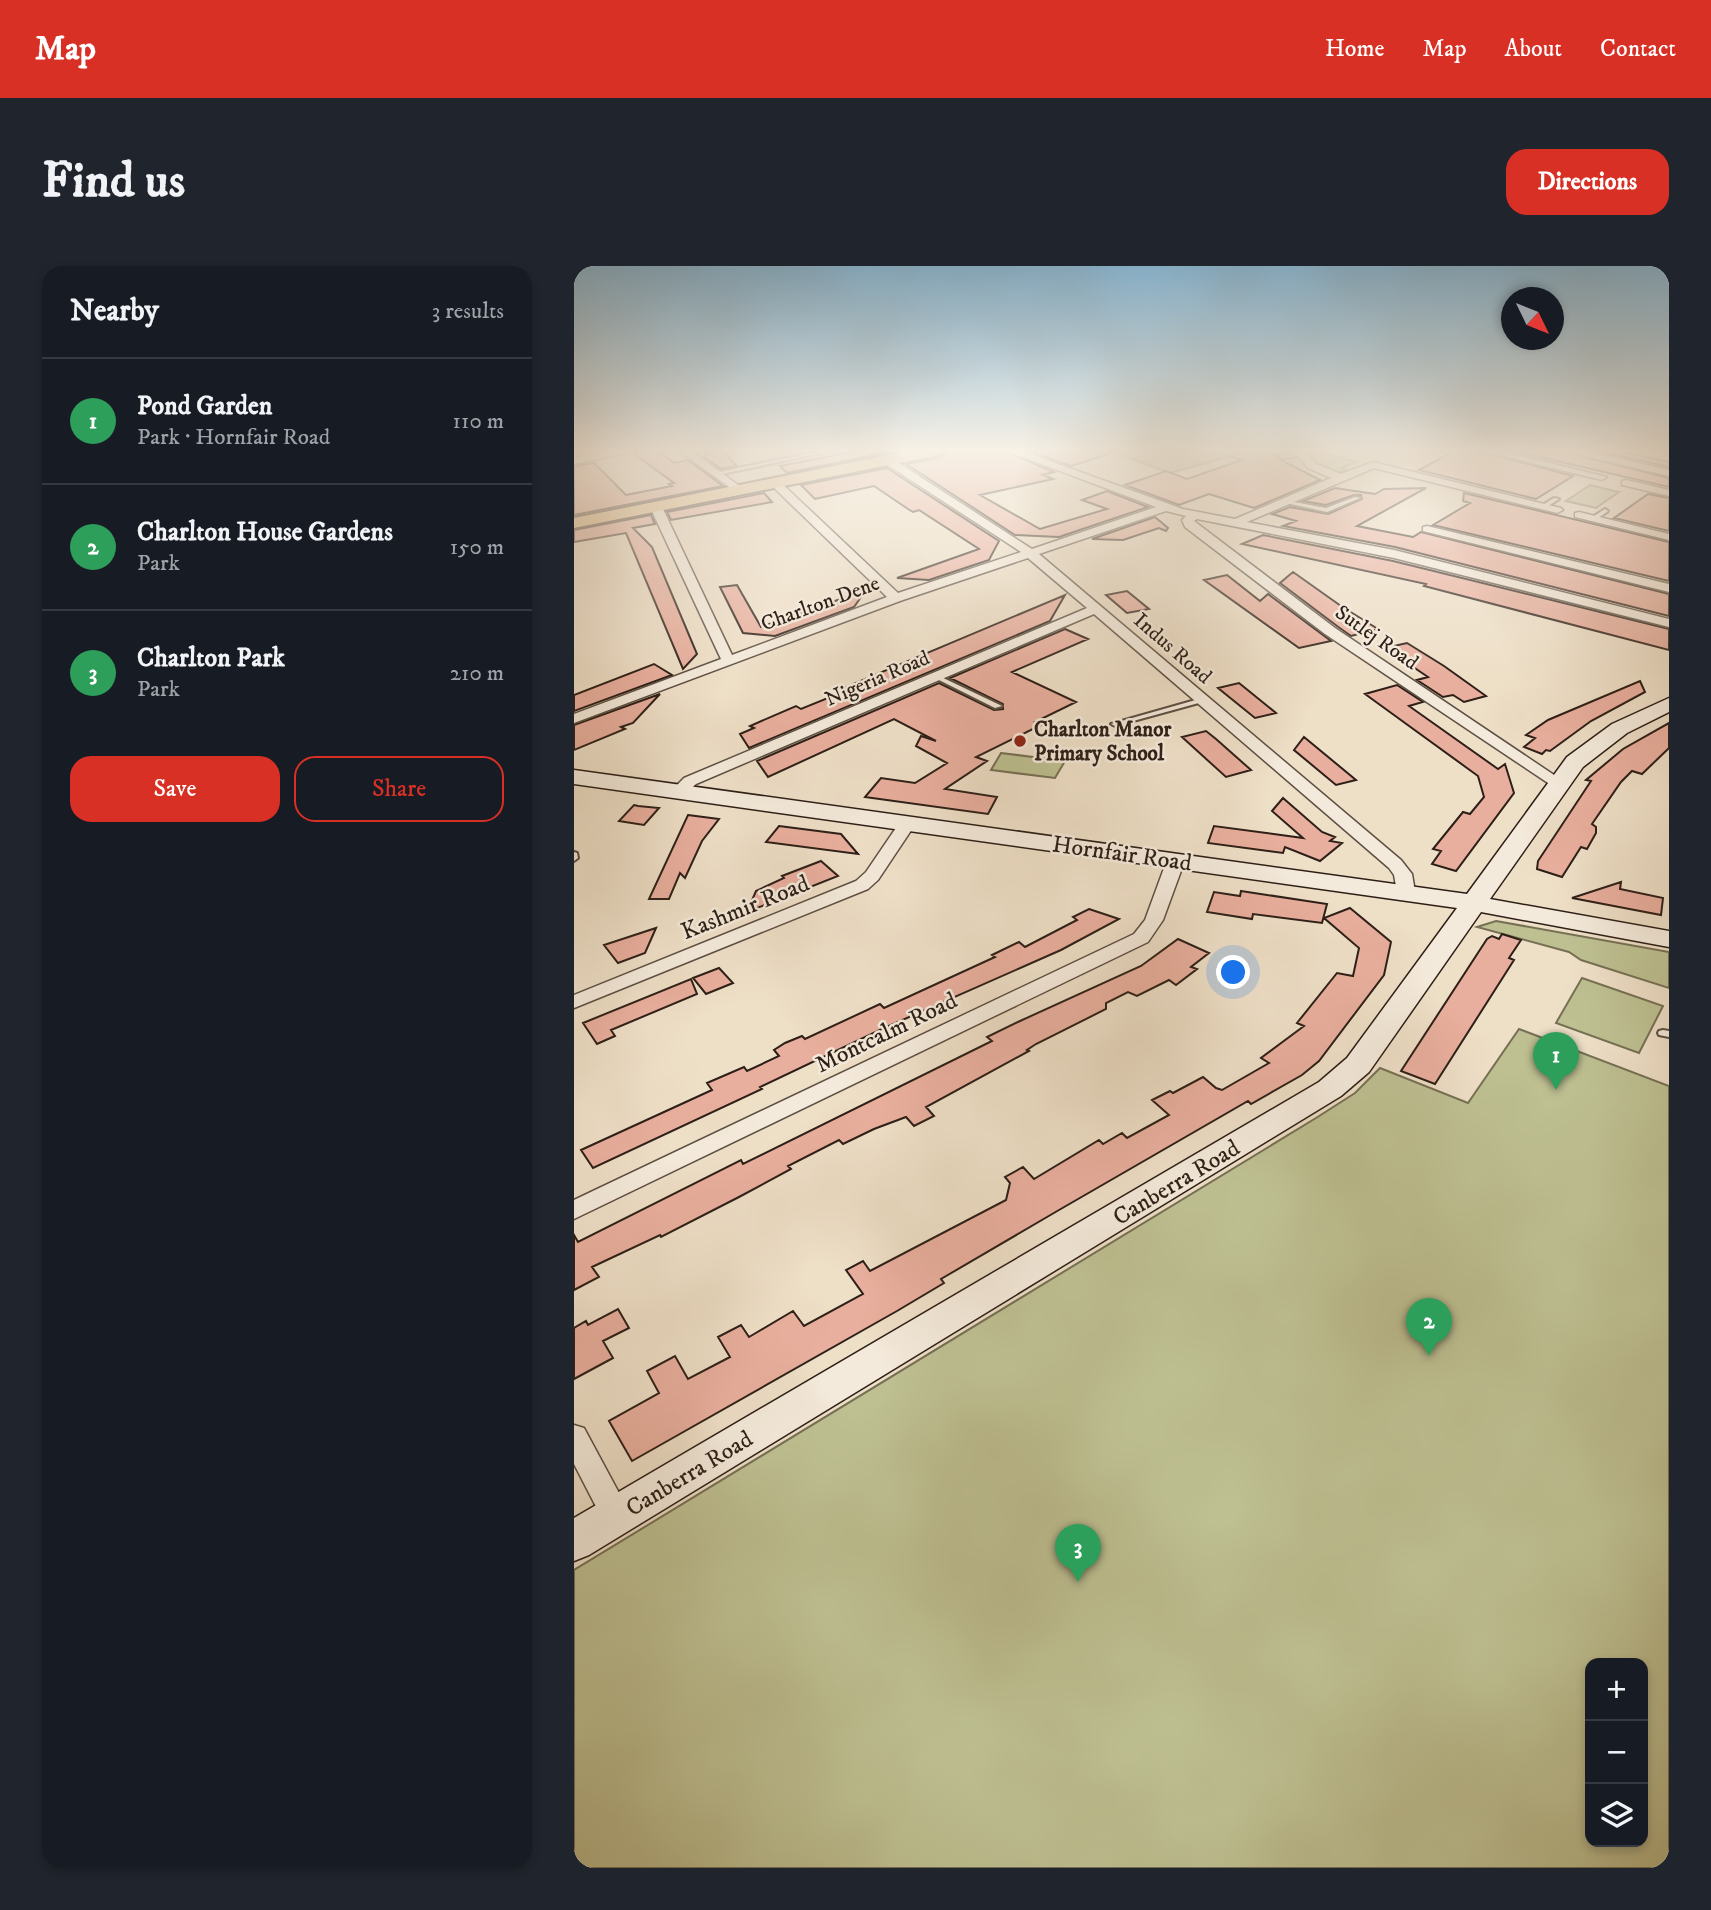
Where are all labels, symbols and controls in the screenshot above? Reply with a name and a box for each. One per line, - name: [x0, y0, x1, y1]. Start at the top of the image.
- text: Map: [35, 29, 96, 70]
- text: Home: [1325, 34, 1384, 64]
- text: Map: [1422, 34, 1467, 64]
- text: About: [1505, 34, 1562, 64]
- text: Contact: [1600, 34, 1676, 64]
- button: Directions: [1506, 149, 1669, 215]
- text: Find us: [42, 151, 185, 213]
- north arrow: [1501, 287, 1564, 350]
- text: Nearby: [70, 293, 159, 330]
- text: 3 results: [432, 297, 504, 326]
- text: Pond Garden: [137, 390, 272, 423]
- text: 1: [89, 407, 97, 436]
- text: 110 m: [453, 407, 504, 436]
- text: Park · Hornfair Road: [137, 423, 330, 452]
- text: Charlton House Gardens: [137, 516, 393, 549]
- text: 2: [87, 533, 99, 562]
- text: 150 m: [450, 533, 504, 562]
- text: Park: [137, 549, 180, 578]
- street label: Charlton Dene: [758, 570, 883, 637]
- street label: Sutlej Road: [1330, 600, 1424, 676]
- street label: Indus Road: [1128, 608, 1217, 690]
- text: Charlton Park: [137, 642, 285, 675]
- street label: Nigeria Road: [821, 645, 934, 713]
- text: 3: [89, 659, 97, 688]
- text: 210 m: [450, 659, 504, 688]
- text: Park: [137, 675, 180, 704]
- place label: Charlton Manor Primary School: [1034, 717, 1172, 767]
- marker: Charlton Manor Primary School: [1012, 733, 1028, 749]
- button: Save: [70, 756, 280, 822]
- button: Share: [294, 756, 504, 822]
- street label: Hornfair Road: [1050, 829, 1194, 879]
- street label: Kashmir Road: [677, 869, 814, 947]
- your location: [1216, 955, 1250, 989]
- street label: Montcalm Road: [811, 986, 962, 1080]
- pin: 1: [1533, 1032, 1579, 1090]
- street label: Canberra Road: [1108, 1133, 1245, 1232]
- pin: 2: [1406, 1298, 1452, 1356]
- street label: Canberra Road: [621, 1424, 758, 1523]
- pin: 3: [1055, 1524, 1101, 1582]
- map controls: [1585, 1658, 1648, 1847]
- button: +: [1585, 1658, 1648, 1721]
- button: −: [1585, 1721, 1648, 1784]
- button: layers: [1585, 1784, 1648, 1847]

